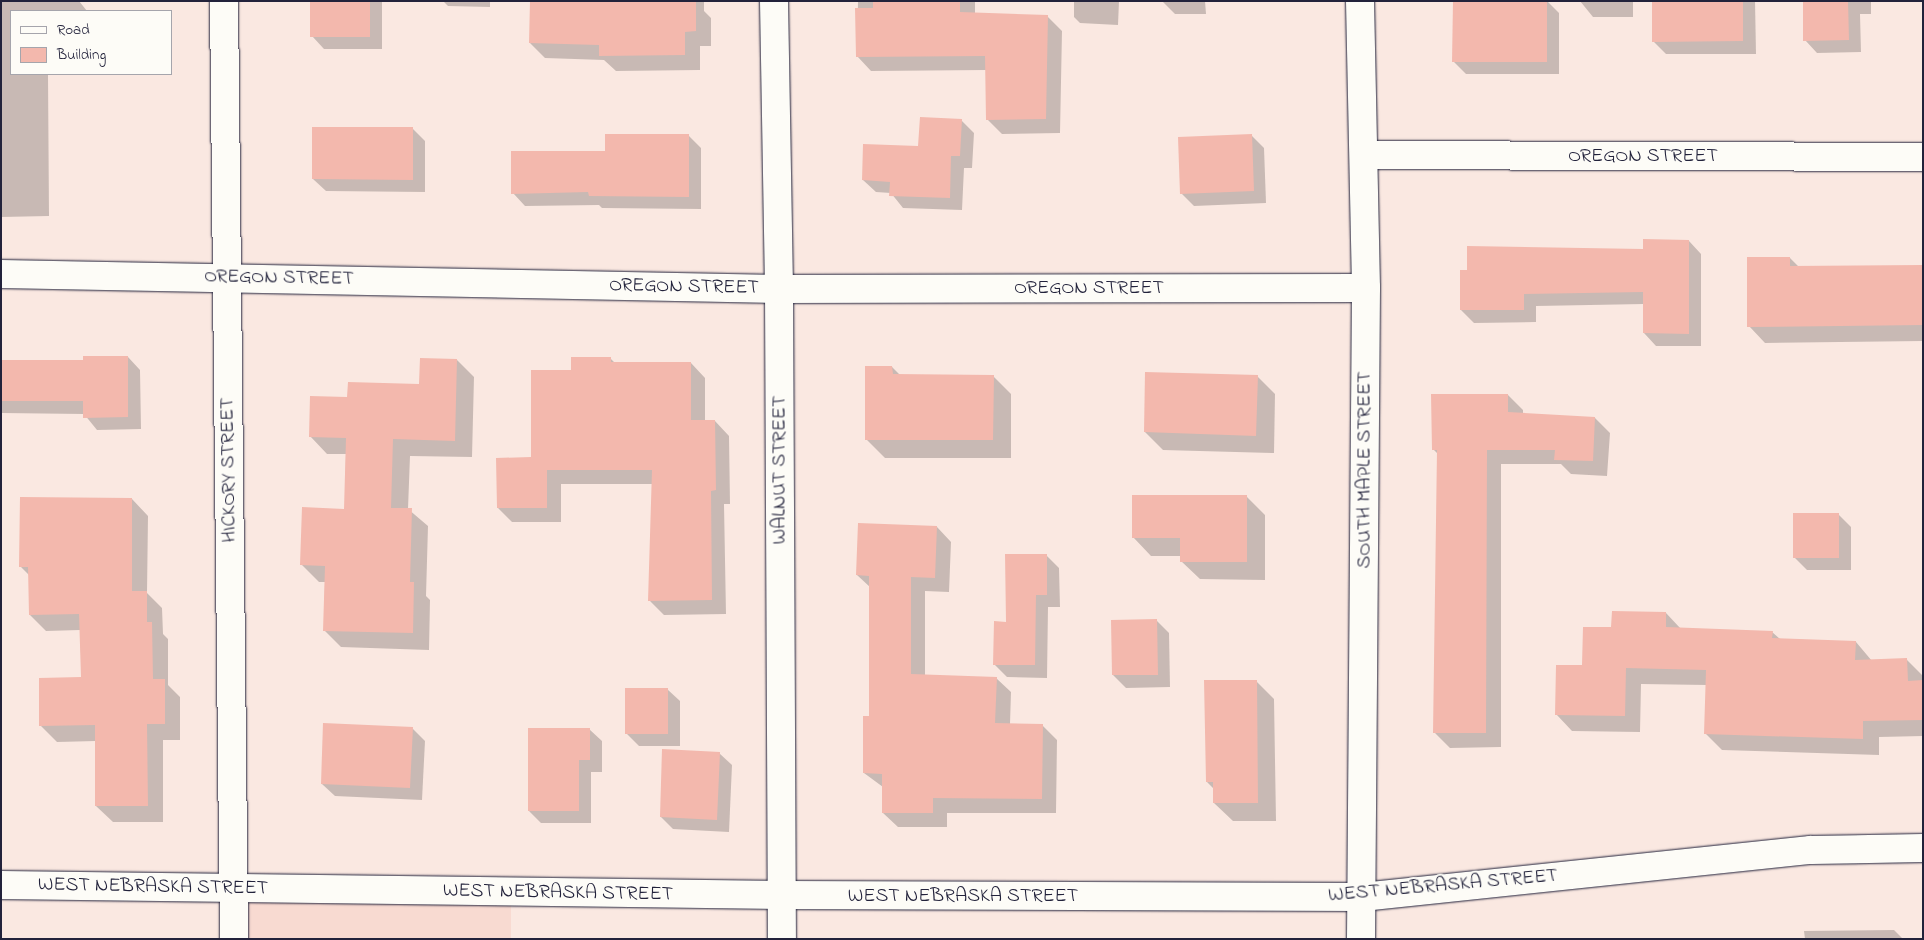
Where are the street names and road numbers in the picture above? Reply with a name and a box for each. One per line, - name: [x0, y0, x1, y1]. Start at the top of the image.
- street label: OREGON STREET: [1568, 144, 1718, 168]
- street label: OREGON STREET: [204, 265, 354, 291]
- street label: OREGON STREET: [609, 274, 759, 300]
- street label: OREGON STREET: [1014, 276, 1164, 300]
- street label: SOUTH MAPLE STREET: [1353, 371, 1377, 569]
- street label: WALNUT STREET: [768, 396, 792, 544]
- street label: HICKORY STREET: [216, 397, 242, 543]
- street label: WEST NEBRASKA STREET: [1327, 864, 1559, 908]
- street label: WEST NEBRASKA STREET: [38, 873, 268, 901]
- street label: WEST NEBRASKA STREET: [443, 879, 673, 907]
- street label: WEST NEBRASKA STREET: [848, 884, 1078, 908]

